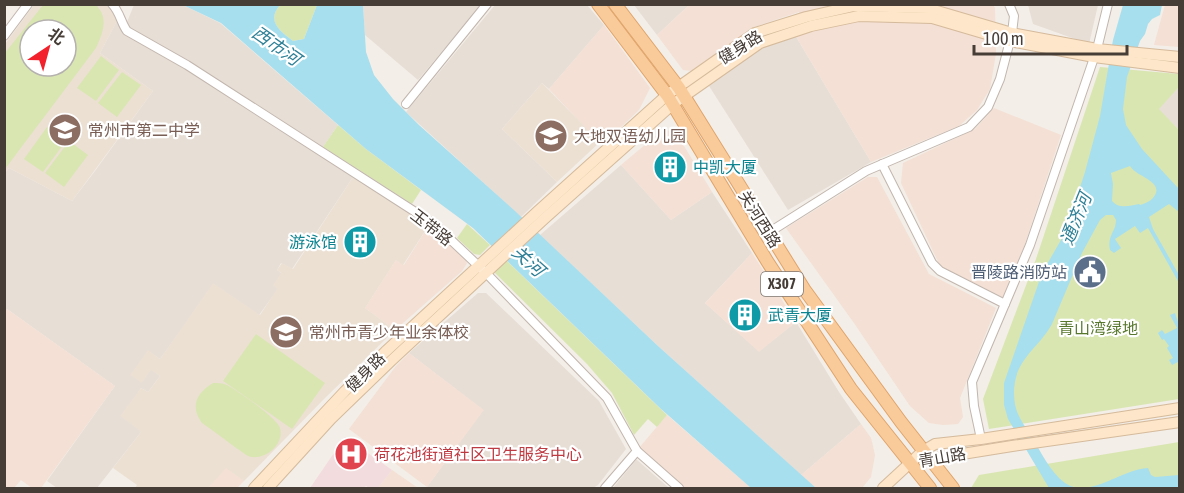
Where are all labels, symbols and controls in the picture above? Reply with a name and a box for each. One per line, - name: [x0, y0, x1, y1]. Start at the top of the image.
- north arrow: [18, 18, 78, 78]
- scale bar: [974, 18, 1127, 56]
- water label: 西市河: [248, 22, 307, 71]
- text: 北: [45, 24, 69, 48]
- street label: 健身路: [715, 27, 765, 67]
- text: 100 m: [983, 28, 1024, 49]
- school or university icon: 常州市第二中学: [47, 112, 83, 148]
- school or university icon: 大地双语幼儿园: [533, 118, 569, 154]
- place label: 常州市第二中学: [88, 121, 200, 139]
- place label: 大地双语幼儿园: [574, 127, 686, 145]
- building icon: 中凯大厦: [652, 149, 688, 185]
- place label: 中凯大厦: [693, 158, 757, 176]
- street label: 关河西路: [735, 187, 785, 251]
- water label: 通济河: [1056, 187, 1097, 248]
- street label: 玉带路: [408, 205, 456, 249]
- building icon: 游泳馆: [342, 224, 378, 260]
- place label: 游泳馆: [289, 233, 337, 251]
- water label: 关河: [508, 241, 551, 282]
- public building icon: 晋陵路消防站: [1072, 254, 1108, 290]
- place label: 晋陵路消防站: [971, 263, 1067, 281]
- road number: X307: [761, 272, 803, 296]
- building icon: 武青大厦: [727, 297, 763, 333]
- place label: 武青大厦: [768, 306, 832, 324]
- school or university icon: 常州市青少年业余体校: [268, 314, 304, 350]
- park label: 青山湾绿地: [1058, 319, 1138, 337]
- place label: 常州市青少年业余体校: [309, 323, 469, 341]
- street label: 健身路: [342, 349, 388, 395]
- hospital icon: 荷花池街道社区卫生服务中心: [333, 436, 369, 472]
- street label: 青山路: [917, 444, 967, 470]
- place label: 荷花池街道社区卫生服务中心: [374, 445, 582, 463]

